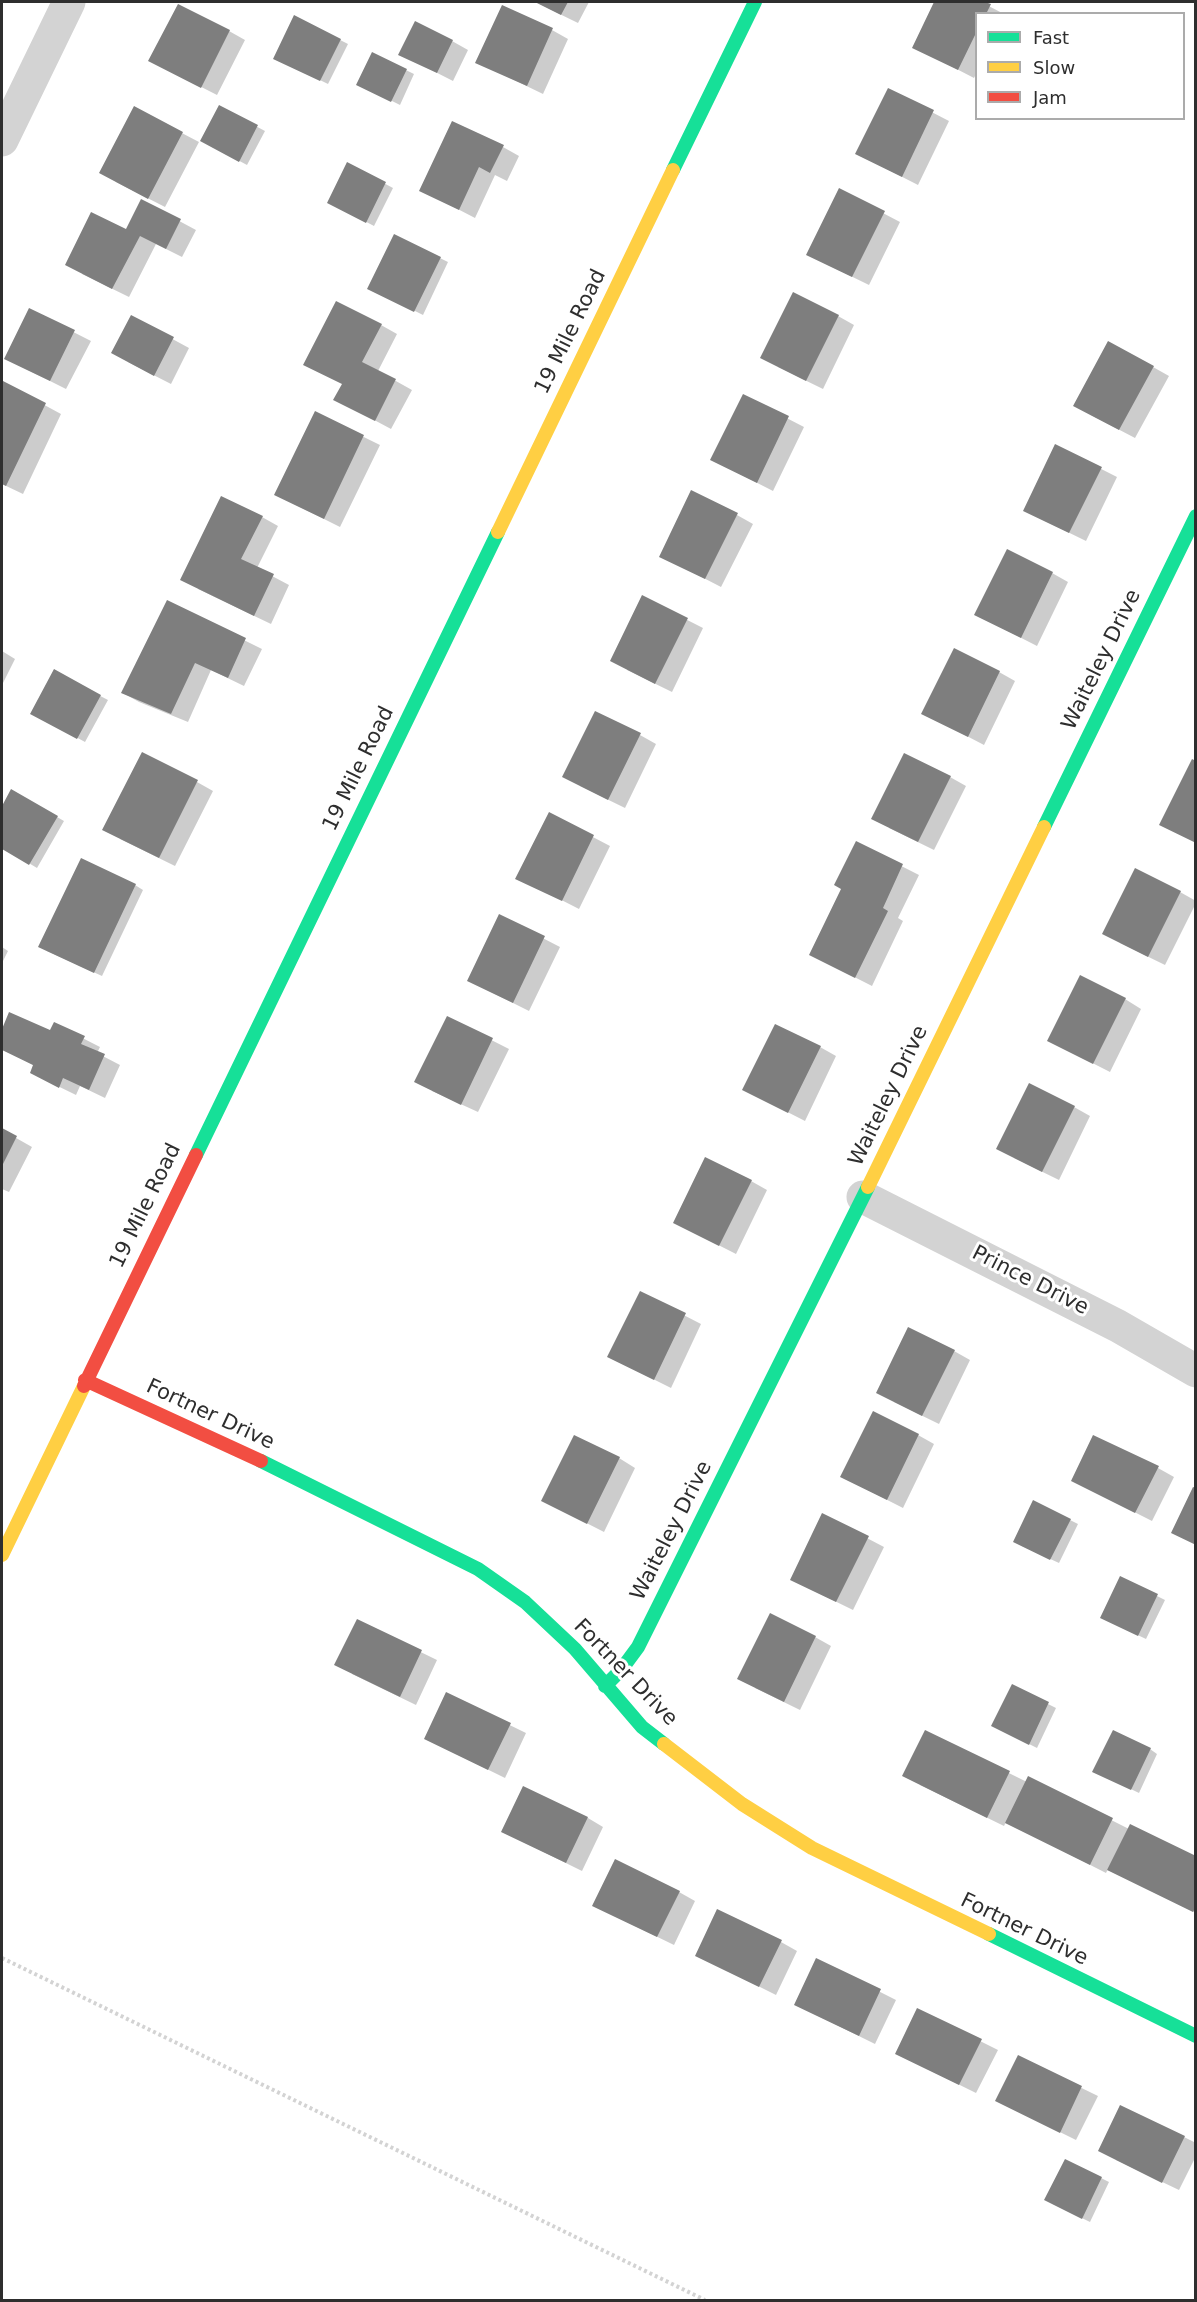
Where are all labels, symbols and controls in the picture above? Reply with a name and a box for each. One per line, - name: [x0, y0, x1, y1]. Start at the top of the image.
- legend: [975, 12, 1185, 120]
- text: Fast: [1033, 27, 1069, 48]
- text: Slow: [1033, 57, 1075, 78]
- text: Jam: [1033, 87, 1067, 108]
- street label: 19 Mile Road: [530, 266, 612, 398]
- street label: Waiteley Drive: [1057, 586, 1147, 734]
- street label: 19 Mile Road: [318, 703, 400, 835]
- street label: Waiteley Drive: [844, 1022, 934, 1170]
- street label: 19 Mile Road: [105, 1140, 187, 1272]
- street label: Prince Drive: [968, 1241, 1092, 1321]
- street label: Fortner Drive: [142, 1374, 278, 1456]
- street label: Waiteley Drive: [626, 1457, 718, 1605]
- street label: Fortner Drive: [568, 1614, 682, 1732]
- street label: Fortner Drive: [956, 1888, 1092, 1972]

